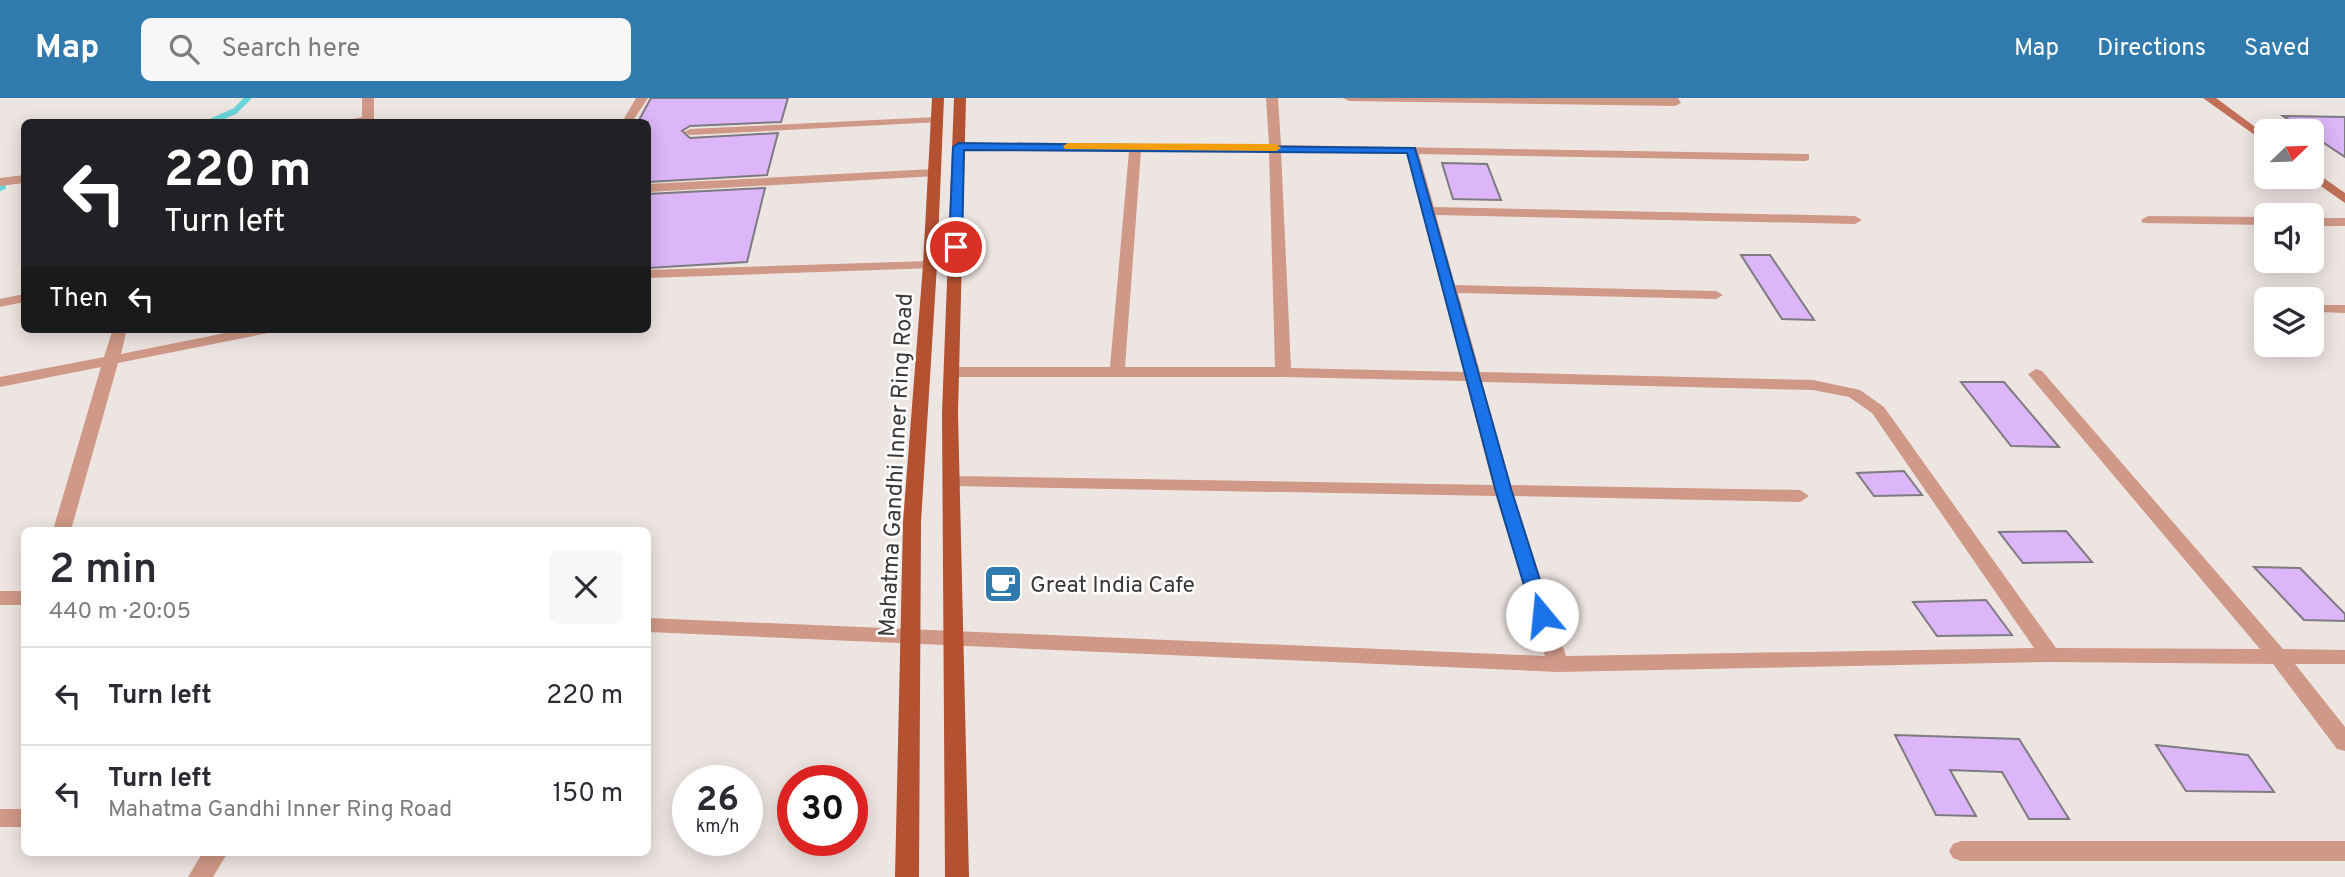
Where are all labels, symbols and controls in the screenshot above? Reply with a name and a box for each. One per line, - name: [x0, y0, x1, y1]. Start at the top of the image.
- search box: [141, 18, 631, 81]
- text: Map: [35, 28, 99, 70]
- icon: search: [165, 30, 203, 68]
- text: Search here: [221, 33, 360, 66]
- text: Map: [2014, 34, 2059, 64]
- text: Directions: [2097, 34, 2206, 64]
- text: Saved: [2244, 34, 2310, 64]
- north arrow: [2254, 119, 2324, 189]
- map controls: [2254, 119, 2324, 357]
- text: 220 m: [164, 142, 311, 204]
- icon: left: [49, 147, 140, 238]
- text: Turn left: [164, 203, 285, 243]
- button: sound: [2254, 203, 2324, 273]
- pin: [926, 217, 986, 277]
- icon: arrive: [937, 228, 975, 266]
- icon: left: [122, 280, 160, 318]
- text: Then: [49, 283, 108, 316]
- button: layers: [2254, 287, 2324, 357]
- street label: Mahatma Gandhi Inner Ring Road: [874, 292, 921, 638]
- text: 2 min: [49, 545, 157, 598]
- button: close: [549, 550, 623, 624]
- cafe icon: Great India Cafe: [982, 563, 1024, 605]
- place label: Great India Cafe: [1030, 572, 1195, 601]
- position arrow: [1505, 578, 1579, 652]
- text: 440 m · 20:05: [49, 598, 191, 627]
- icon: left: [49, 677, 87, 715]
- text: Turn left: [108, 680, 212, 713]
- text: 220 m: [546, 680, 623, 713]
- text: Turn left: [108, 763, 212, 796]
- speed limit sign: 30: [777, 765, 868, 856]
- icon: left: [49, 775, 87, 813]
- text: 150 m: [552, 778, 623, 811]
- text: 26: [696, 779, 739, 823]
- text: Mahatma Gandhi Inner Ring Road: [108, 796, 452, 825]
- text: km/h: [696, 816, 739, 839]

